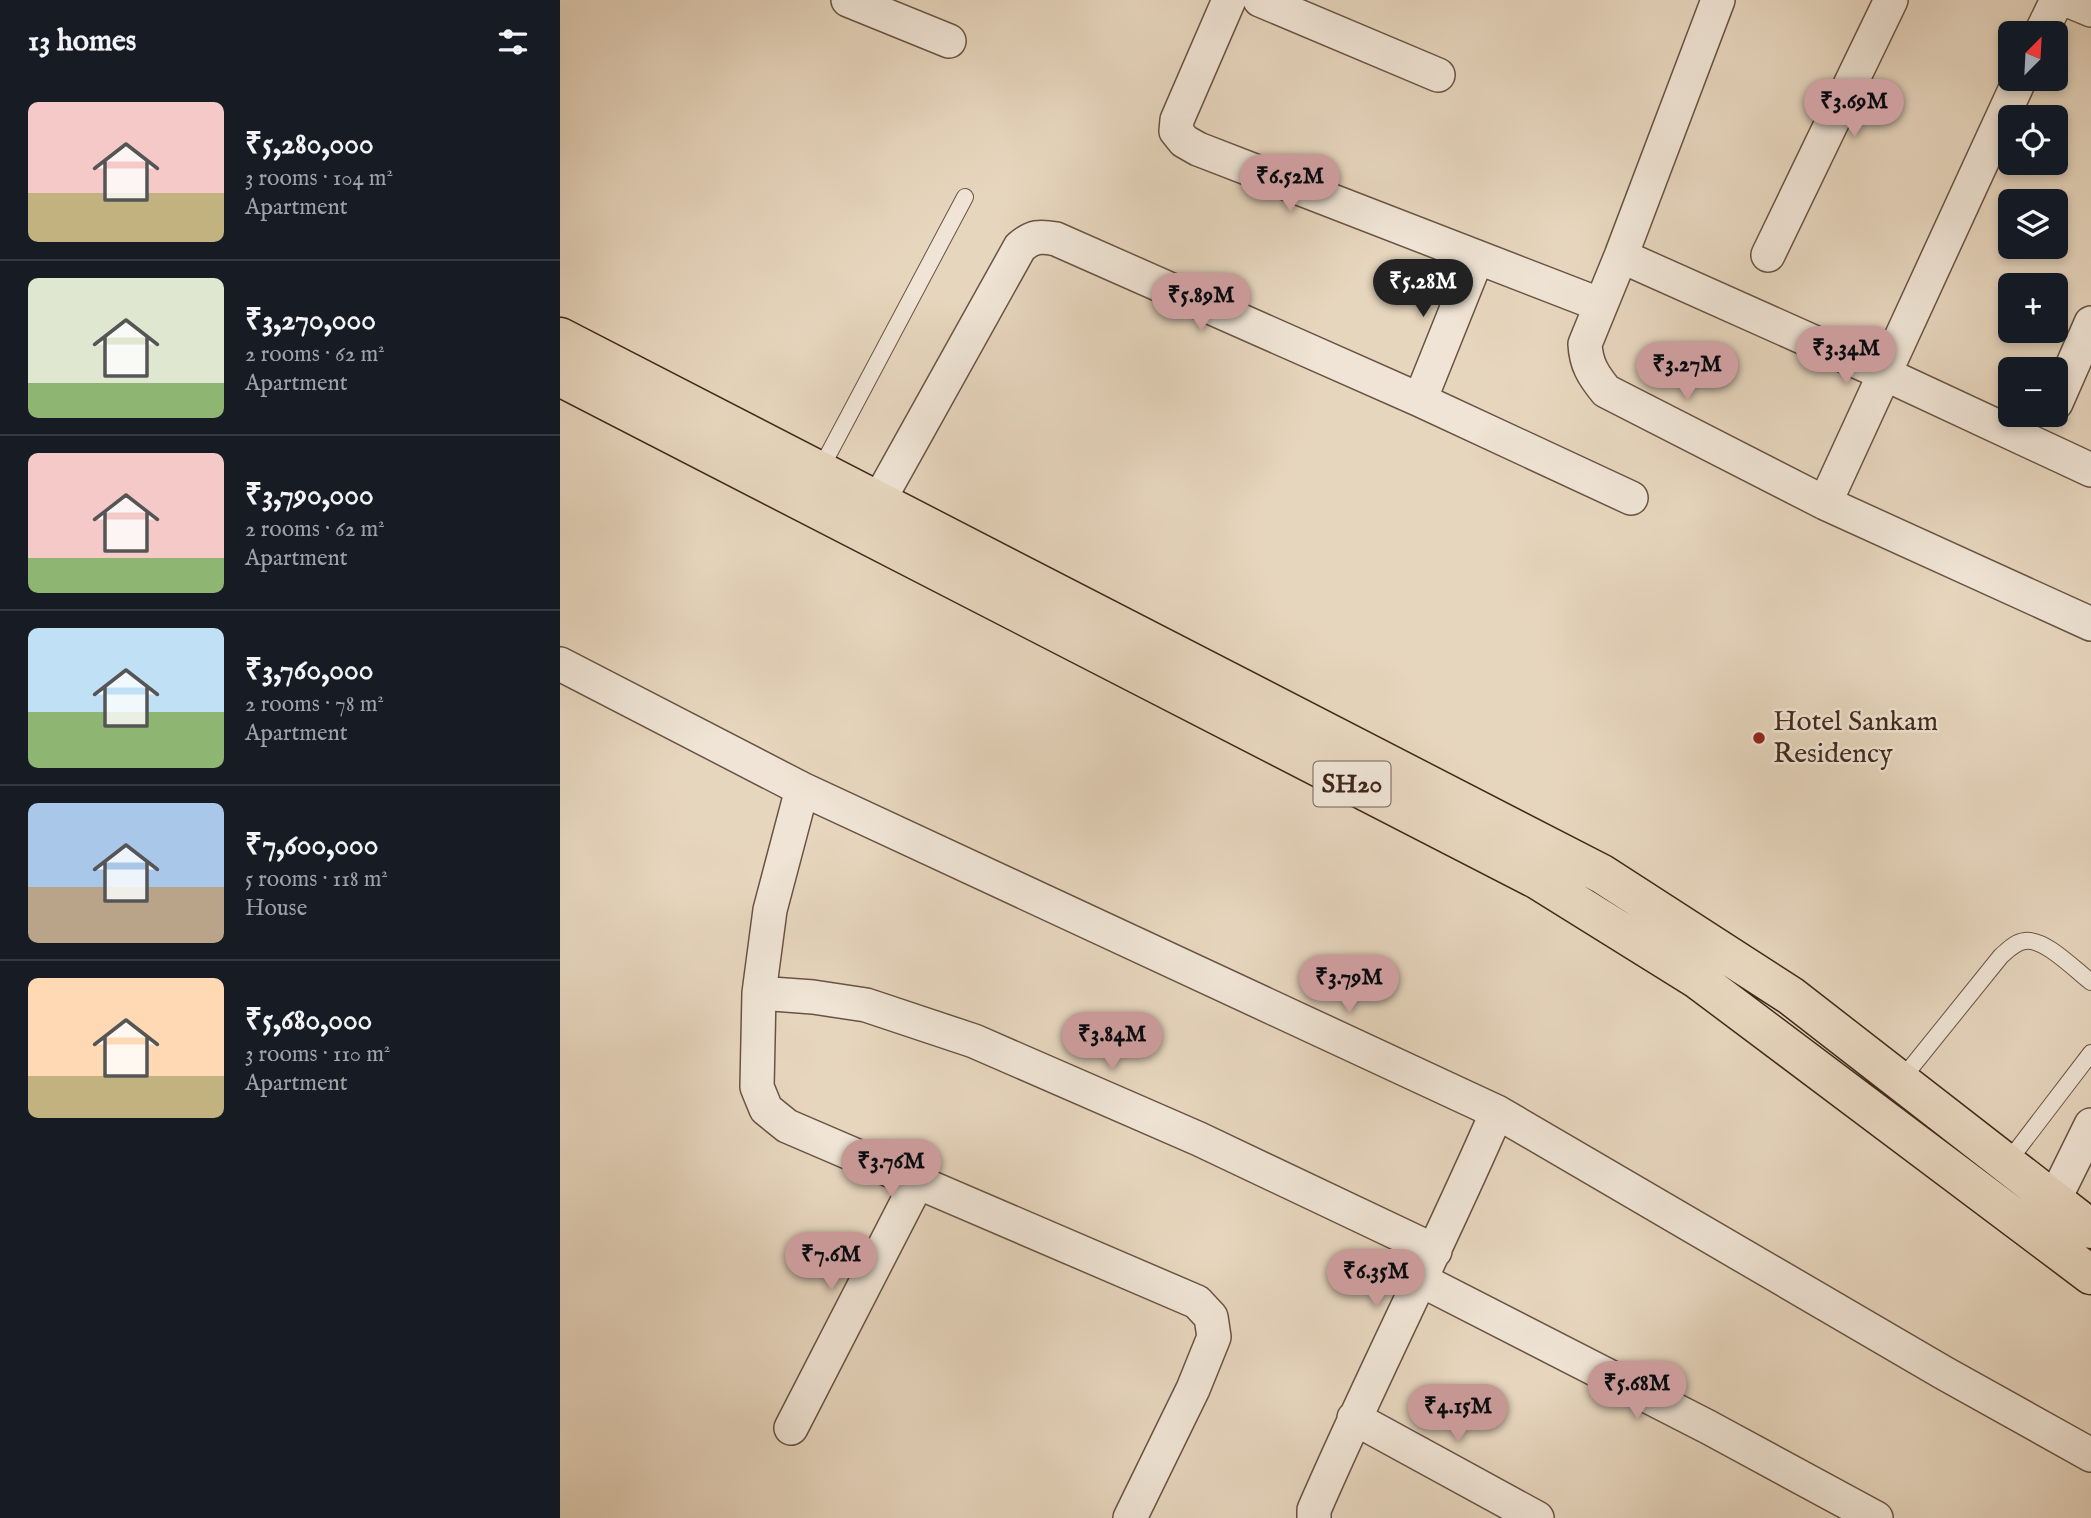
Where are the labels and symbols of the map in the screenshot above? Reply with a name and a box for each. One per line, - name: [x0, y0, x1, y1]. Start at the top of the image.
- north arrow: [1998, 21, 2068, 91]
- pin: ₹3.69M: [1797, 80, 1911, 139]
- pin: ₹6.52M: [1233, 154, 1347, 214]
- pin: ₹5.28M: [1366, 260, 1480, 319]
- pin: ₹5.89M: [1144, 274, 1258, 333]
- pin: ₹3.34M: [1789, 326, 1903, 386]
- pin: ₹3.27M: [1630, 342, 1744, 402]
- place label: Hotel Sankam Residency: [1773, 705, 1938, 772]
- marker: Hotel Sankam Residency: [1751, 730, 1767, 746]
- road number: SH20: [1314, 762, 1390, 806]
- pin: ₹3.79M: [1292, 956, 1406, 1015]
- pin: ₹3.84M: [1055, 1012, 1169, 1072]
- pin: ₹3.76M: [834, 1140, 948, 1199]
- pin: ₹7.6M: [782, 1232, 880, 1292]
- pin: ₹6.35M: [1319, 1250, 1433, 1309]
- pin: ₹5.68M: [1580, 1362, 1694, 1421]
- pin: ₹4.15M: [1401, 1384, 1515, 1444]

